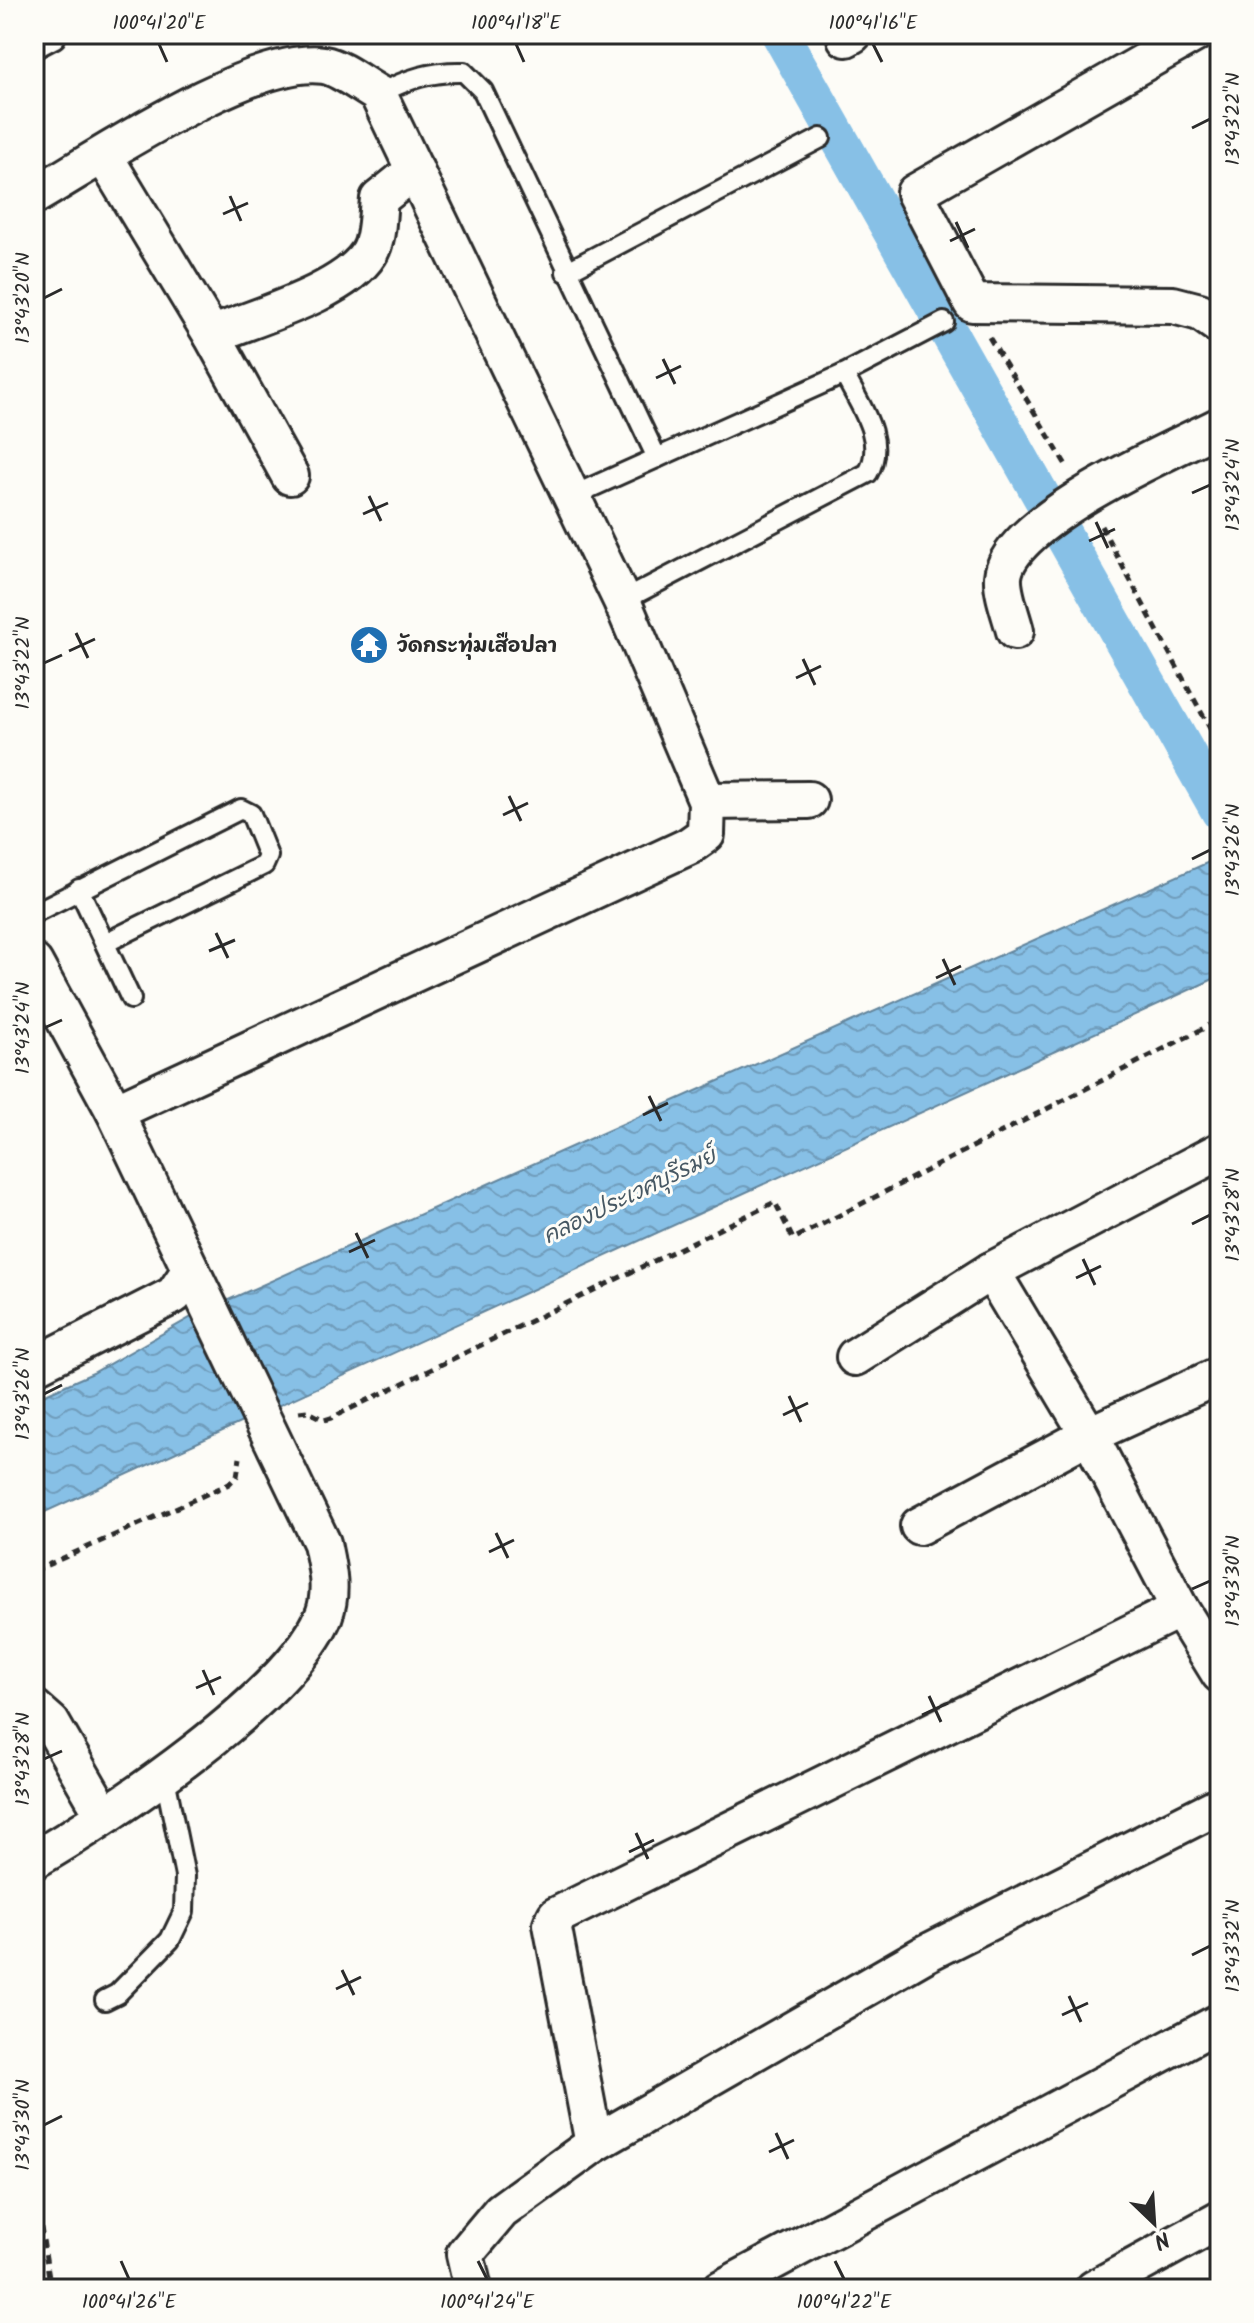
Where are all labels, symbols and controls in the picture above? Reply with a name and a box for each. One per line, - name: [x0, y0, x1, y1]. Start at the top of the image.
- text: 100°41'20"E: [112, 8, 207, 40]
- text: 100°41'18"E: [471, 8, 562, 40]
- text: 100°41'16"E: [829, 8, 919, 40]
- text: 13°43'22"N: [1218, 72, 1250, 166]
- text: 13°43'20"N: [8, 252, 40, 344]
- text: 13°43'24"N: [1218, 439, 1250, 531]
- text: 13°43'22"N: [8, 616, 40, 710]
- temple icon: วัดกระทุ่มเสือปลา: [348, 624, 390, 666]
- place label: วัดกระทุ่มเสือปลา: [397, 631, 557, 663]
- text: 13°43'26"N: [1218, 804, 1250, 896]
- text: 13°43'24"N: [8, 982, 40, 1074]
- water label: คลองประเวศบุรีรมย์: [537, 1138, 727, 1254]
- text: 13°43'28"N: [1218, 1168, 1250, 1262]
- text: 13°43'26"N: [8, 1348, 40, 1440]
- text: 13°43'30"N: [1218, 1535, 1250, 1627]
- text: 13°43'28"N: [8, 1712, 40, 1806]
- text: 13°43'32"N: [1218, 1899, 1250, 1993]
- text: 13°43'30"N: [8, 2079, 40, 2171]
- north arrow: [1114, 2183, 1194, 2263]
- text: N: [1148, 2220, 1175, 2258]
- text: 100°41'26"E: [82, 2287, 177, 2319]
- text: 100°41'24"E: [440, 2287, 535, 2319]
- text: 100°41'22"E: [797, 2287, 893, 2319]

